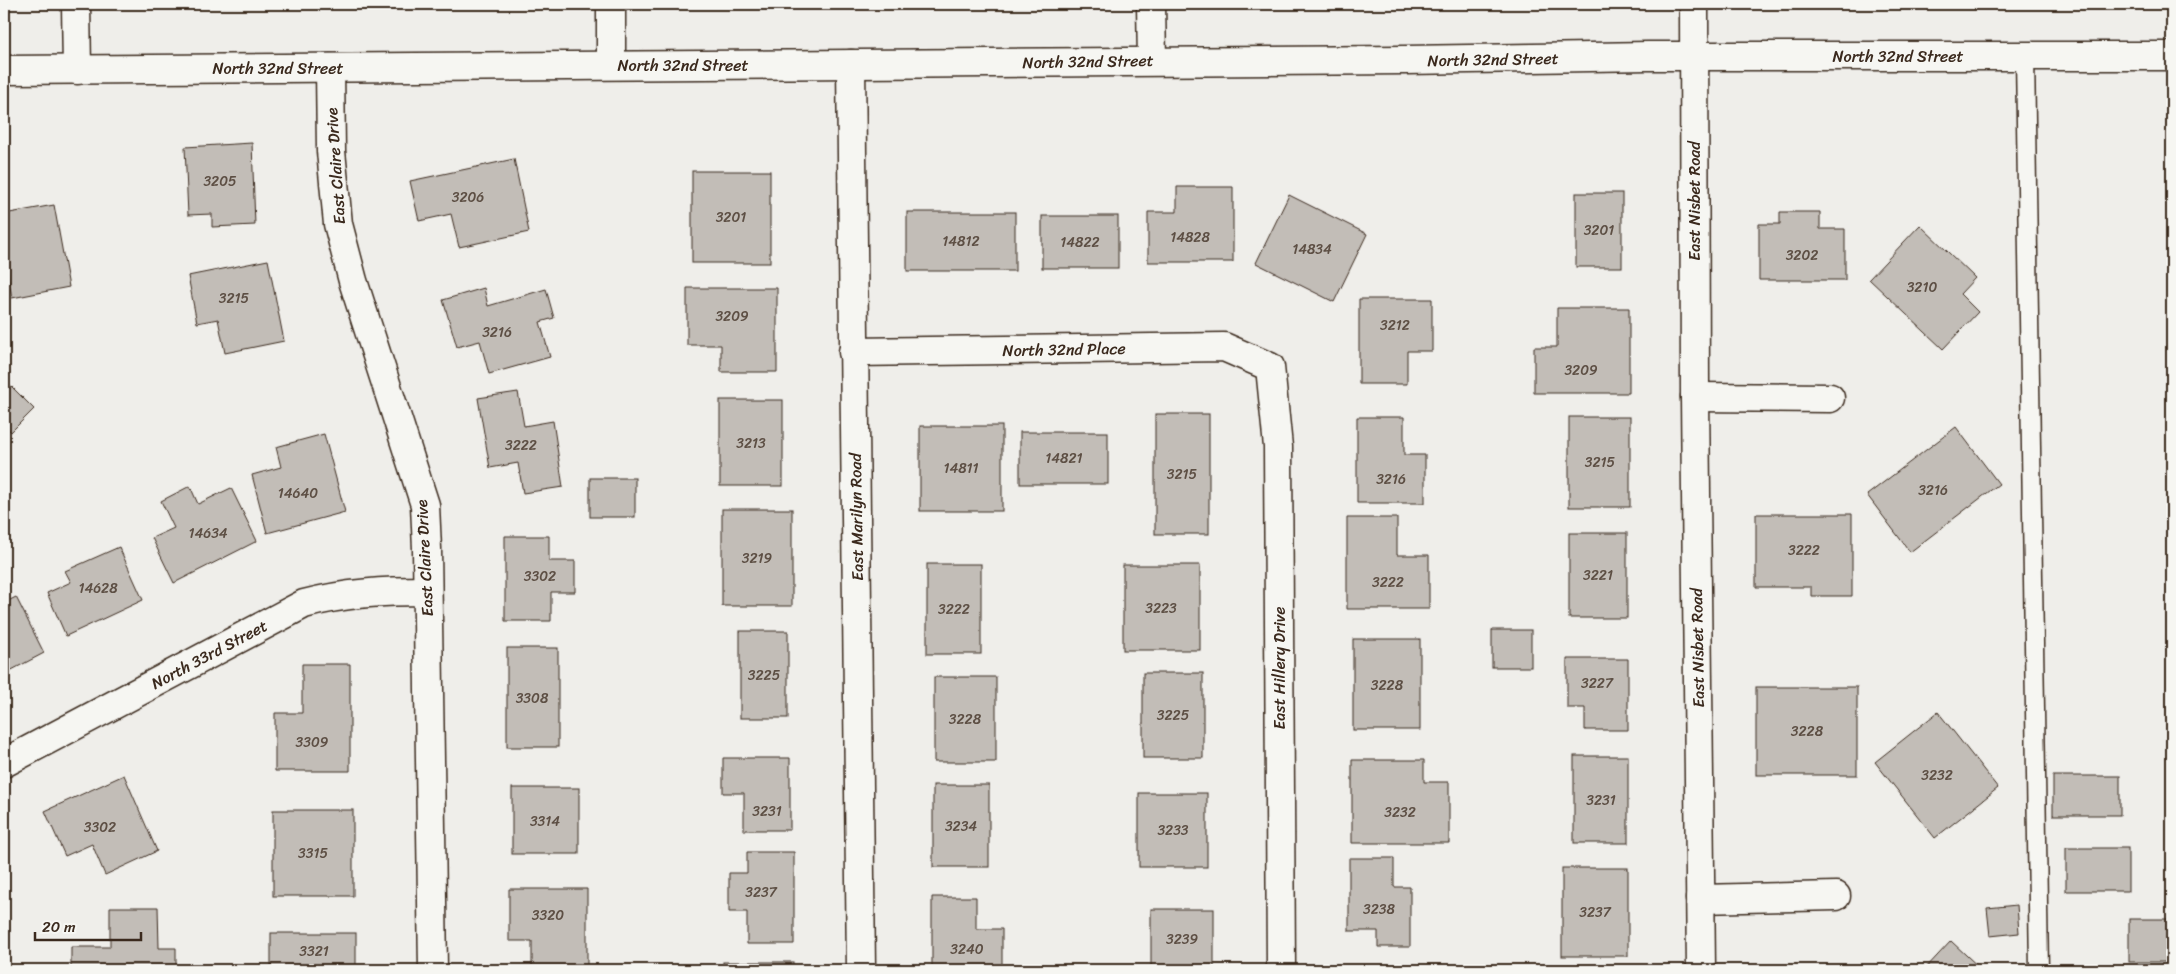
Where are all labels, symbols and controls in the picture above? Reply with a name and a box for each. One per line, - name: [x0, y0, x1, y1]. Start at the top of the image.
- street label: North 32nd Street: [1832, 42, 1964, 71]
- street label: North 32nd Street: [1427, 44, 1559, 75]
- street label: North 32nd Street: [1022, 46, 1154, 77]
- street label: North 32nd Street: [617, 51, 749, 80]
- street label: North 32nd Street: [212, 54, 344, 83]
- street label: East Claire Drive: [317, 106, 354, 225]
- street label: East Nisbet Road: [1680, 140, 1709, 261]
- house number: 3205: [203, 169, 237, 194]
- house number: 3206: [452, 185, 484, 210]
- house number: 3201: [716, 205, 746, 230]
- house number: 3201: [1584, 218, 1614, 243]
- house number: 14828: [1170, 225, 1210, 250]
- house number: 14812: [942, 229, 980, 254]
- house number: 14822: [1060, 230, 1100, 255]
- house number: 14834: [1292, 237, 1332, 262]
- house number: 3202: [1786, 243, 1818, 268]
- house number: 3210: [1907, 275, 1937, 300]
- house number: 3215: [219, 286, 250, 311]
- house number: 3209: [715, 304, 749, 329]
- house number: 3212: [1380, 313, 1410, 338]
- house number: 3216: [482, 320, 512, 345]
- street label: North 32nd Place: [1002, 334, 1126, 365]
- house number: 3209: [1564, 358, 1598, 383]
- house number: 3213: [736, 431, 766, 456]
- house number: 3222: [505, 433, 537, 458]
- house number: 14821: [1045, 446, 1083, 471]
- house number: 3215: [1585, 450, 1616, 475]
- street label: East Marilyn Road: [841, 451, 872, 581]
- house number: 14811: [943, 456, 979, 481]
- house number: 3215: [1167, 462, 1198, 487]
- house number: 3216: [1376, 467, 1406, 492]
- house number: 3216: [1918, 478, 1948, 503]
- house number: 14640: [278, 481, 318, 506]
- street label: East Claire Drive: [407, 498, 442, 617]
- house number: 14634: [188, 521, 228, 546]
- house number: 3222: [1788, 538, 1820, 563]
- house number: 3219: [742, 546, 773, 571]
- house number: 3221: [1583, 563, 1613, 588]
- house number: 3302: [524, 564, 556, 589]
- house number: 3222: [1372, 570, 1404, 595]
- house number: 14628: [78, 576, 118, 601]
- street label: East Nisbet Road: [1682, 586, 1713, 708]
- house number: 3223: [1145, 596, 1177, 621]
- house number: 3222: [938, 597, 970, 622]
- street label: East Hillery Drive: [1265, 606, 1294, 730]
- street label: North 33rd Street: [146, 611, 273, 697]
- house number: 3225: [748, 663, 781, 688]
- house number: 3227: [1581, 671, 1614, 696]
- house number: 3228: [1371, 673, 1404, 698]
- house number: 3308: [516, 686, 549, 711]
- house number: 3225: [1157, 703, 1190, 728]
- house number: 3228: [949, 707, 982, 732]
- house number: 3228: [1791, 719, 1824, 744]
- house number: 3309: [296, 730, 329, 755]
- house number: 3232: [1921, 763, 1953, 788]
- house number: 3231: [1586, 788, 1616, 813]
- house number: 3231: [752, 799, 782, 824]
- house number: 3232: [1384, 800, 1416, 825]
- house number: 3314: [530, 809, 560, 834]
- house number: 3234: [945, 814, 977, 839]
- house number: 3302: [84, 815, 116, 840]
- house number: 3233: [1157, 818, 1189, 843]
- house number: 3315: [298, 841, 328, 866]
- house number: 3237: [745, 880, 778, 905]
- house number: 3238: [1363, 897, 1395, 922]
- house number: 3237: [1579, 900, 1612, 925]
- house number: 3320: [532, 903, 564, 928]
- scale bar: [35, 909, 141, 941]
- text: 20 m: [42, 914, 76, 940]
- house number: 3239: [1166, 927, 1198, 952]
- house number: 3240: [950, 937, 984, 962]
- house number: 3321: [299, 939, 329, 964]

